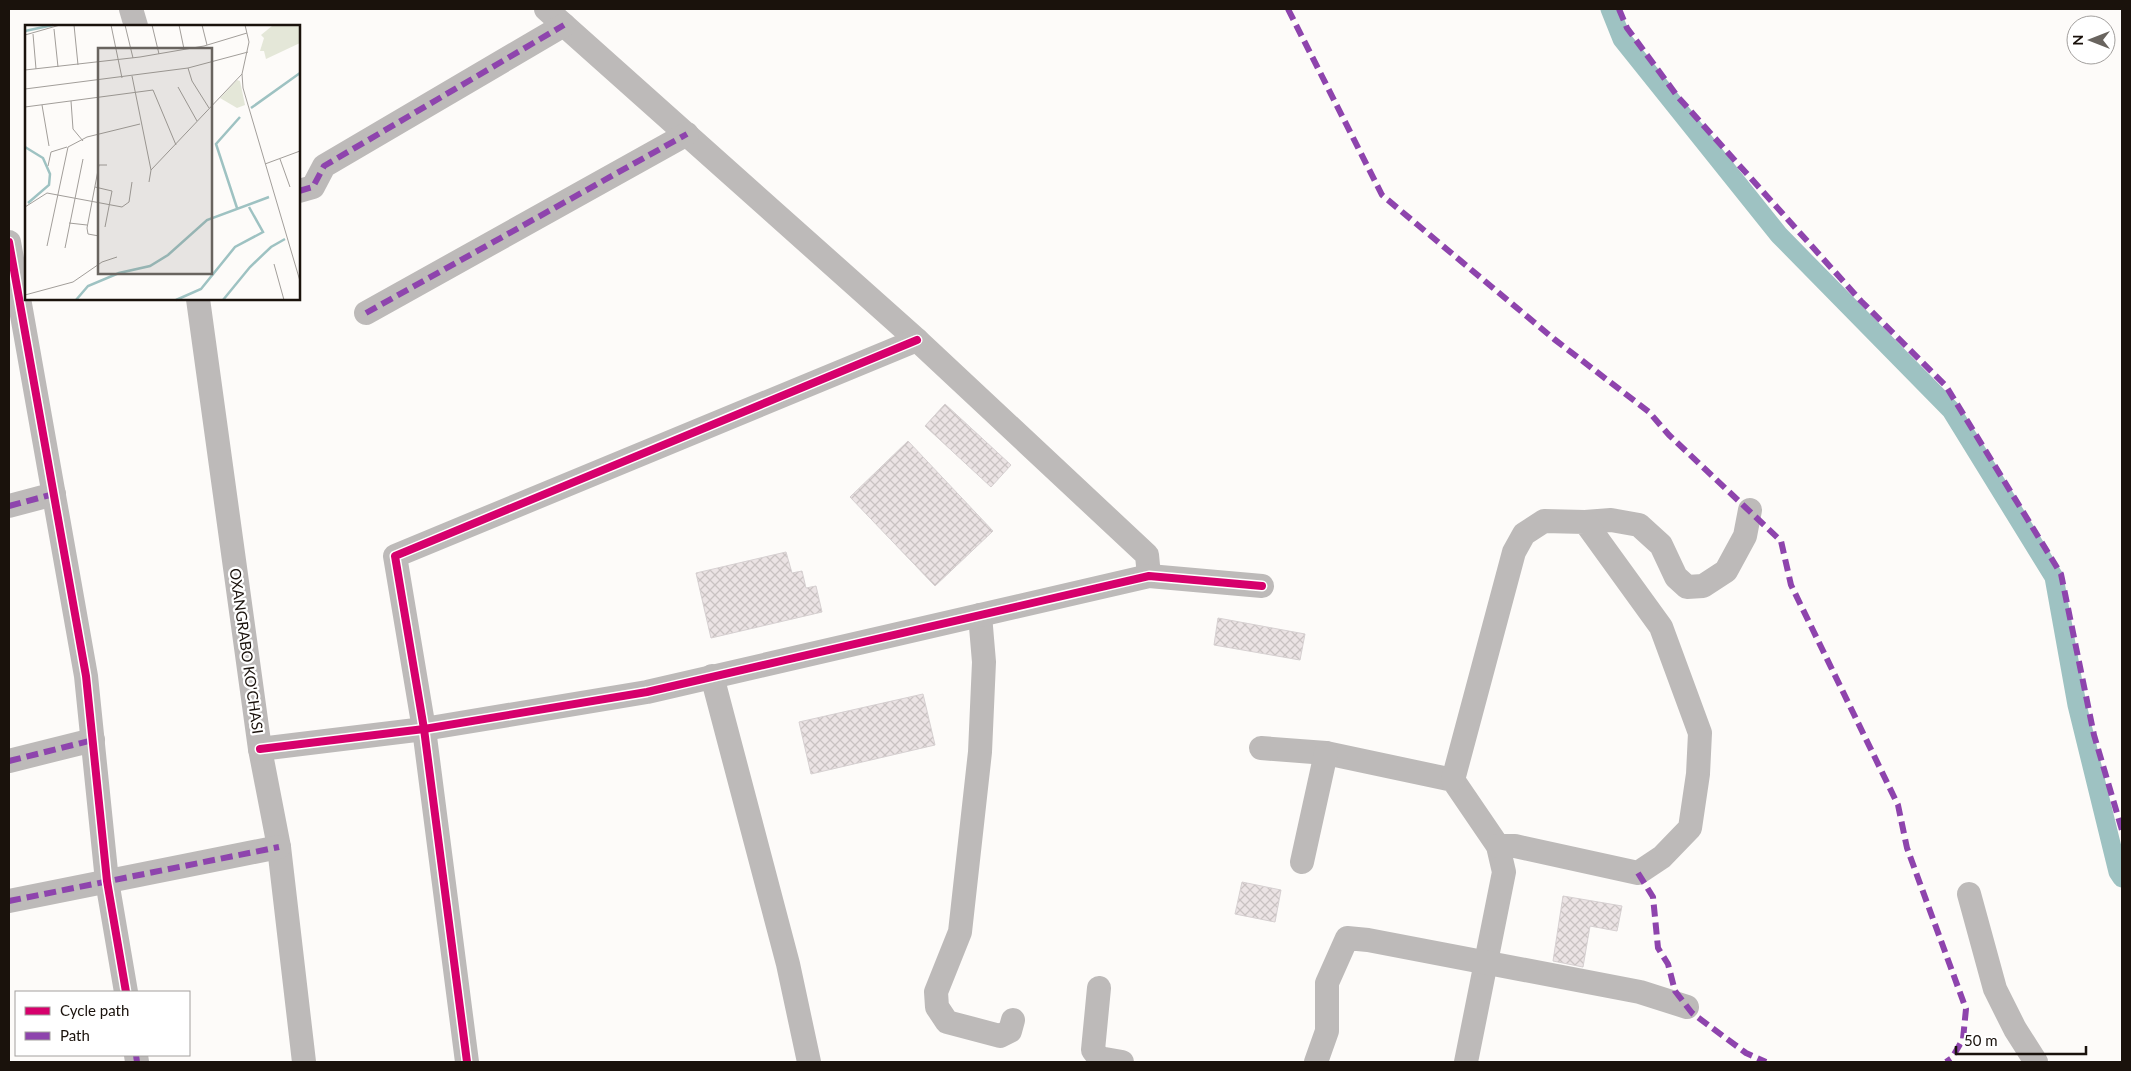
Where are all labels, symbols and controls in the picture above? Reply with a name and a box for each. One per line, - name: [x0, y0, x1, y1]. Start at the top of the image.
- north arrow: [2066, 15, 2116, 65]
- inset map: [25, 25, 300, 300]
- text: N: [2069, 35, 2086, 45]
- street label: OXANGRABO KO'CHASI: [226, 567, 268, 735]
- legend: [15, 991, 190, 1056]
- text: Cycle path: [60, 1001, 129, 1019]
- scale bar: [1956, 1024, 2086, 1056]
- text: Path: [60, 1026, 90, 1044]
- text: 50 m: [1964, 1031, 1998, 1049]

